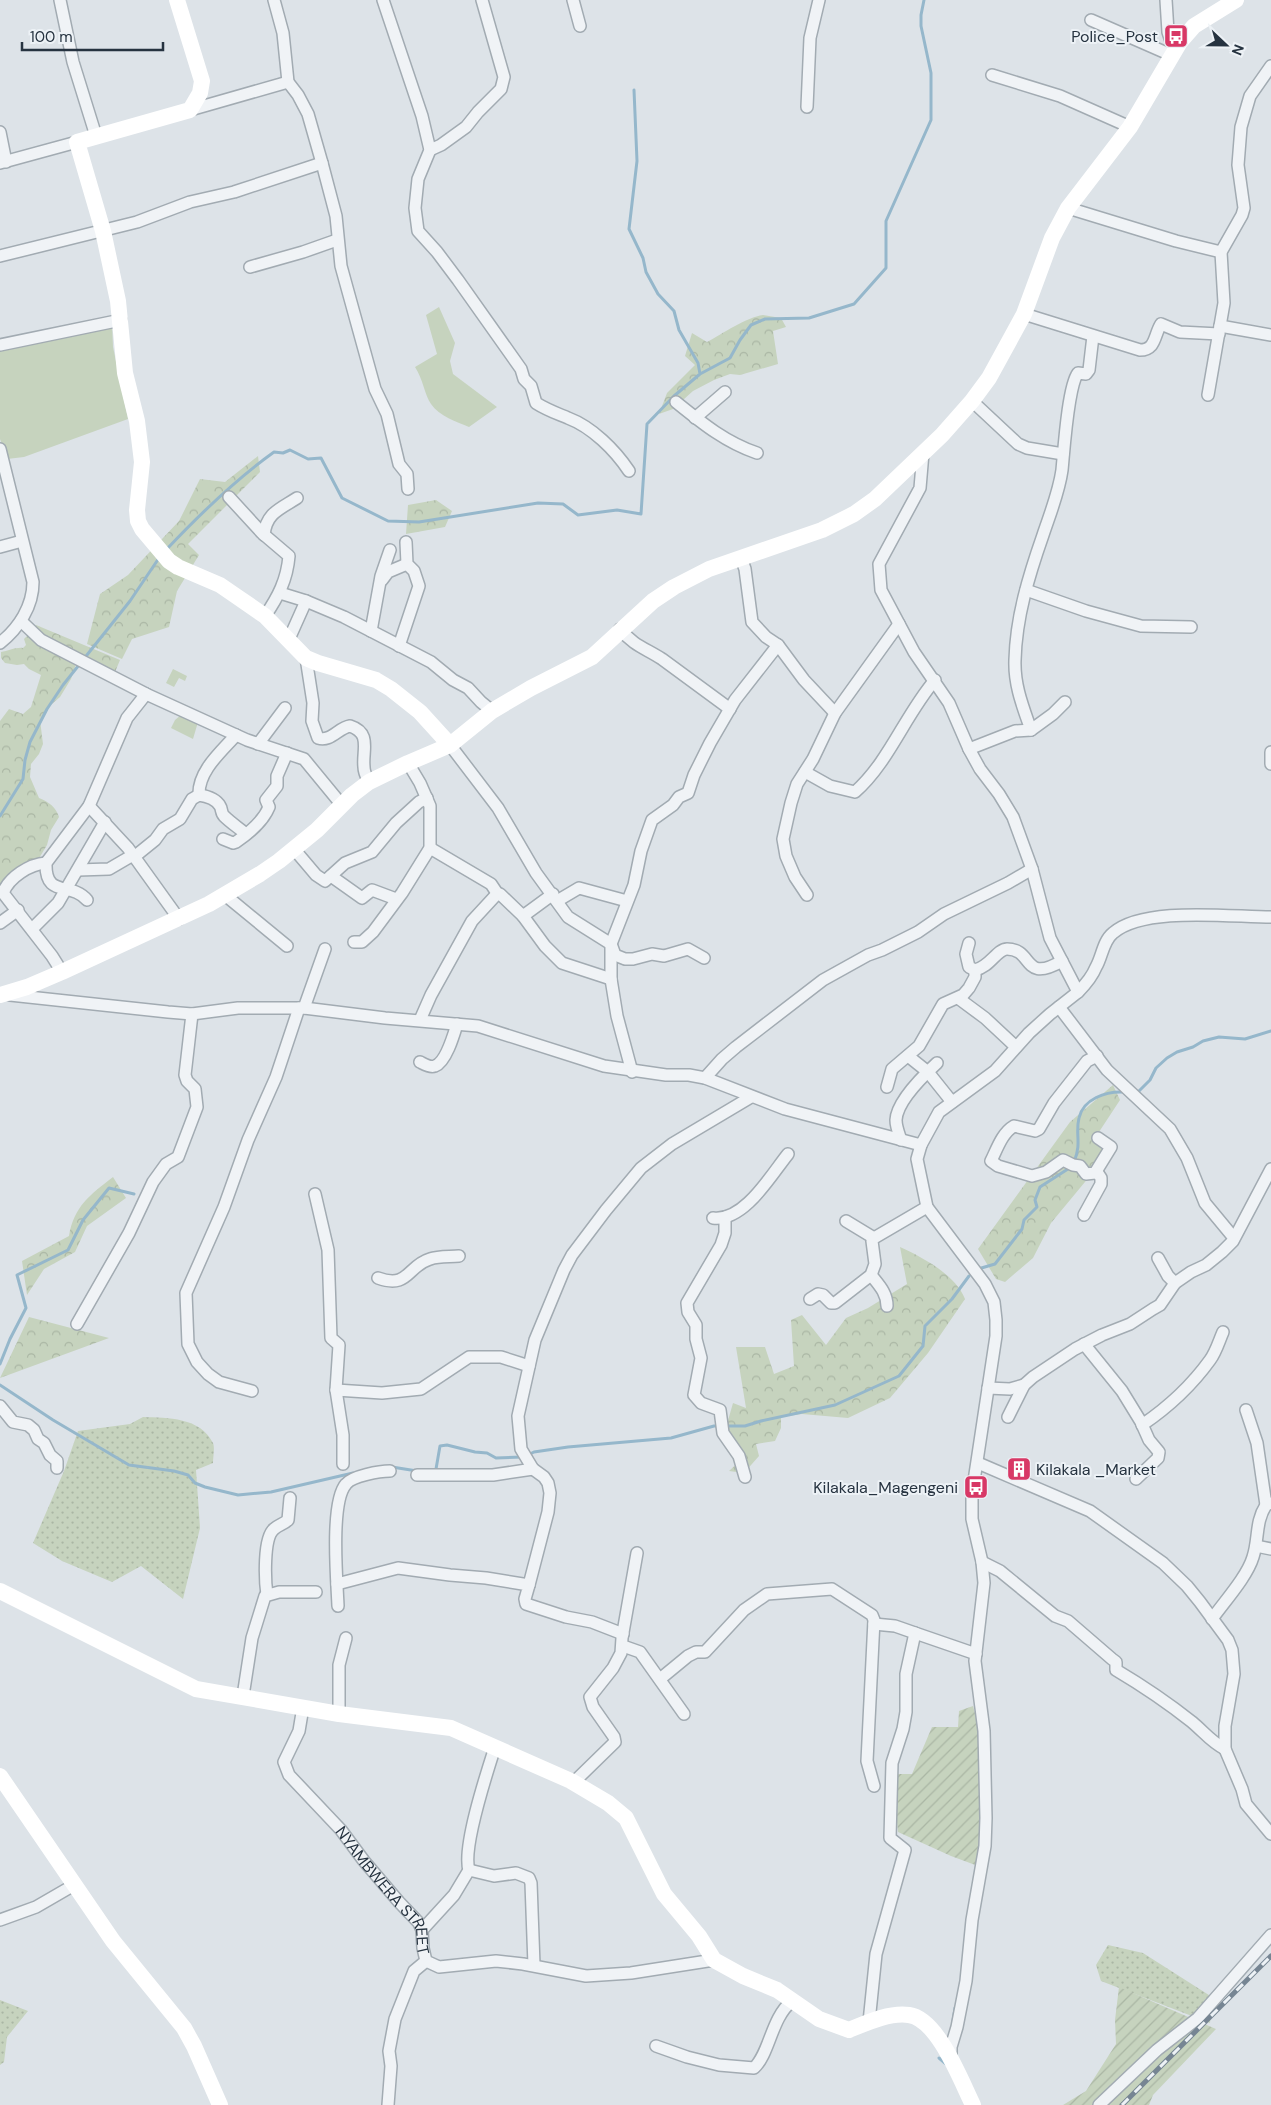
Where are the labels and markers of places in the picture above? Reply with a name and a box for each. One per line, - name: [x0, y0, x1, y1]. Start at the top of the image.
- bus stop icon: Police_Post: [1163, 23, 1189, 49]
- place label: Police_Post: [1071, 26, 1158, 47]
- building icon: Kilakala _Market: [1006, 1456, 1032, 1482]
- place label: Kilakala _Market: [1036, 1459, 1156, 1480]
- bus stop icon: Kilakala_Magengeni: [963, 1474, 989, 1500]
- place label: Kilakala_Magengeni: [813, 1477, 958, 1498]

